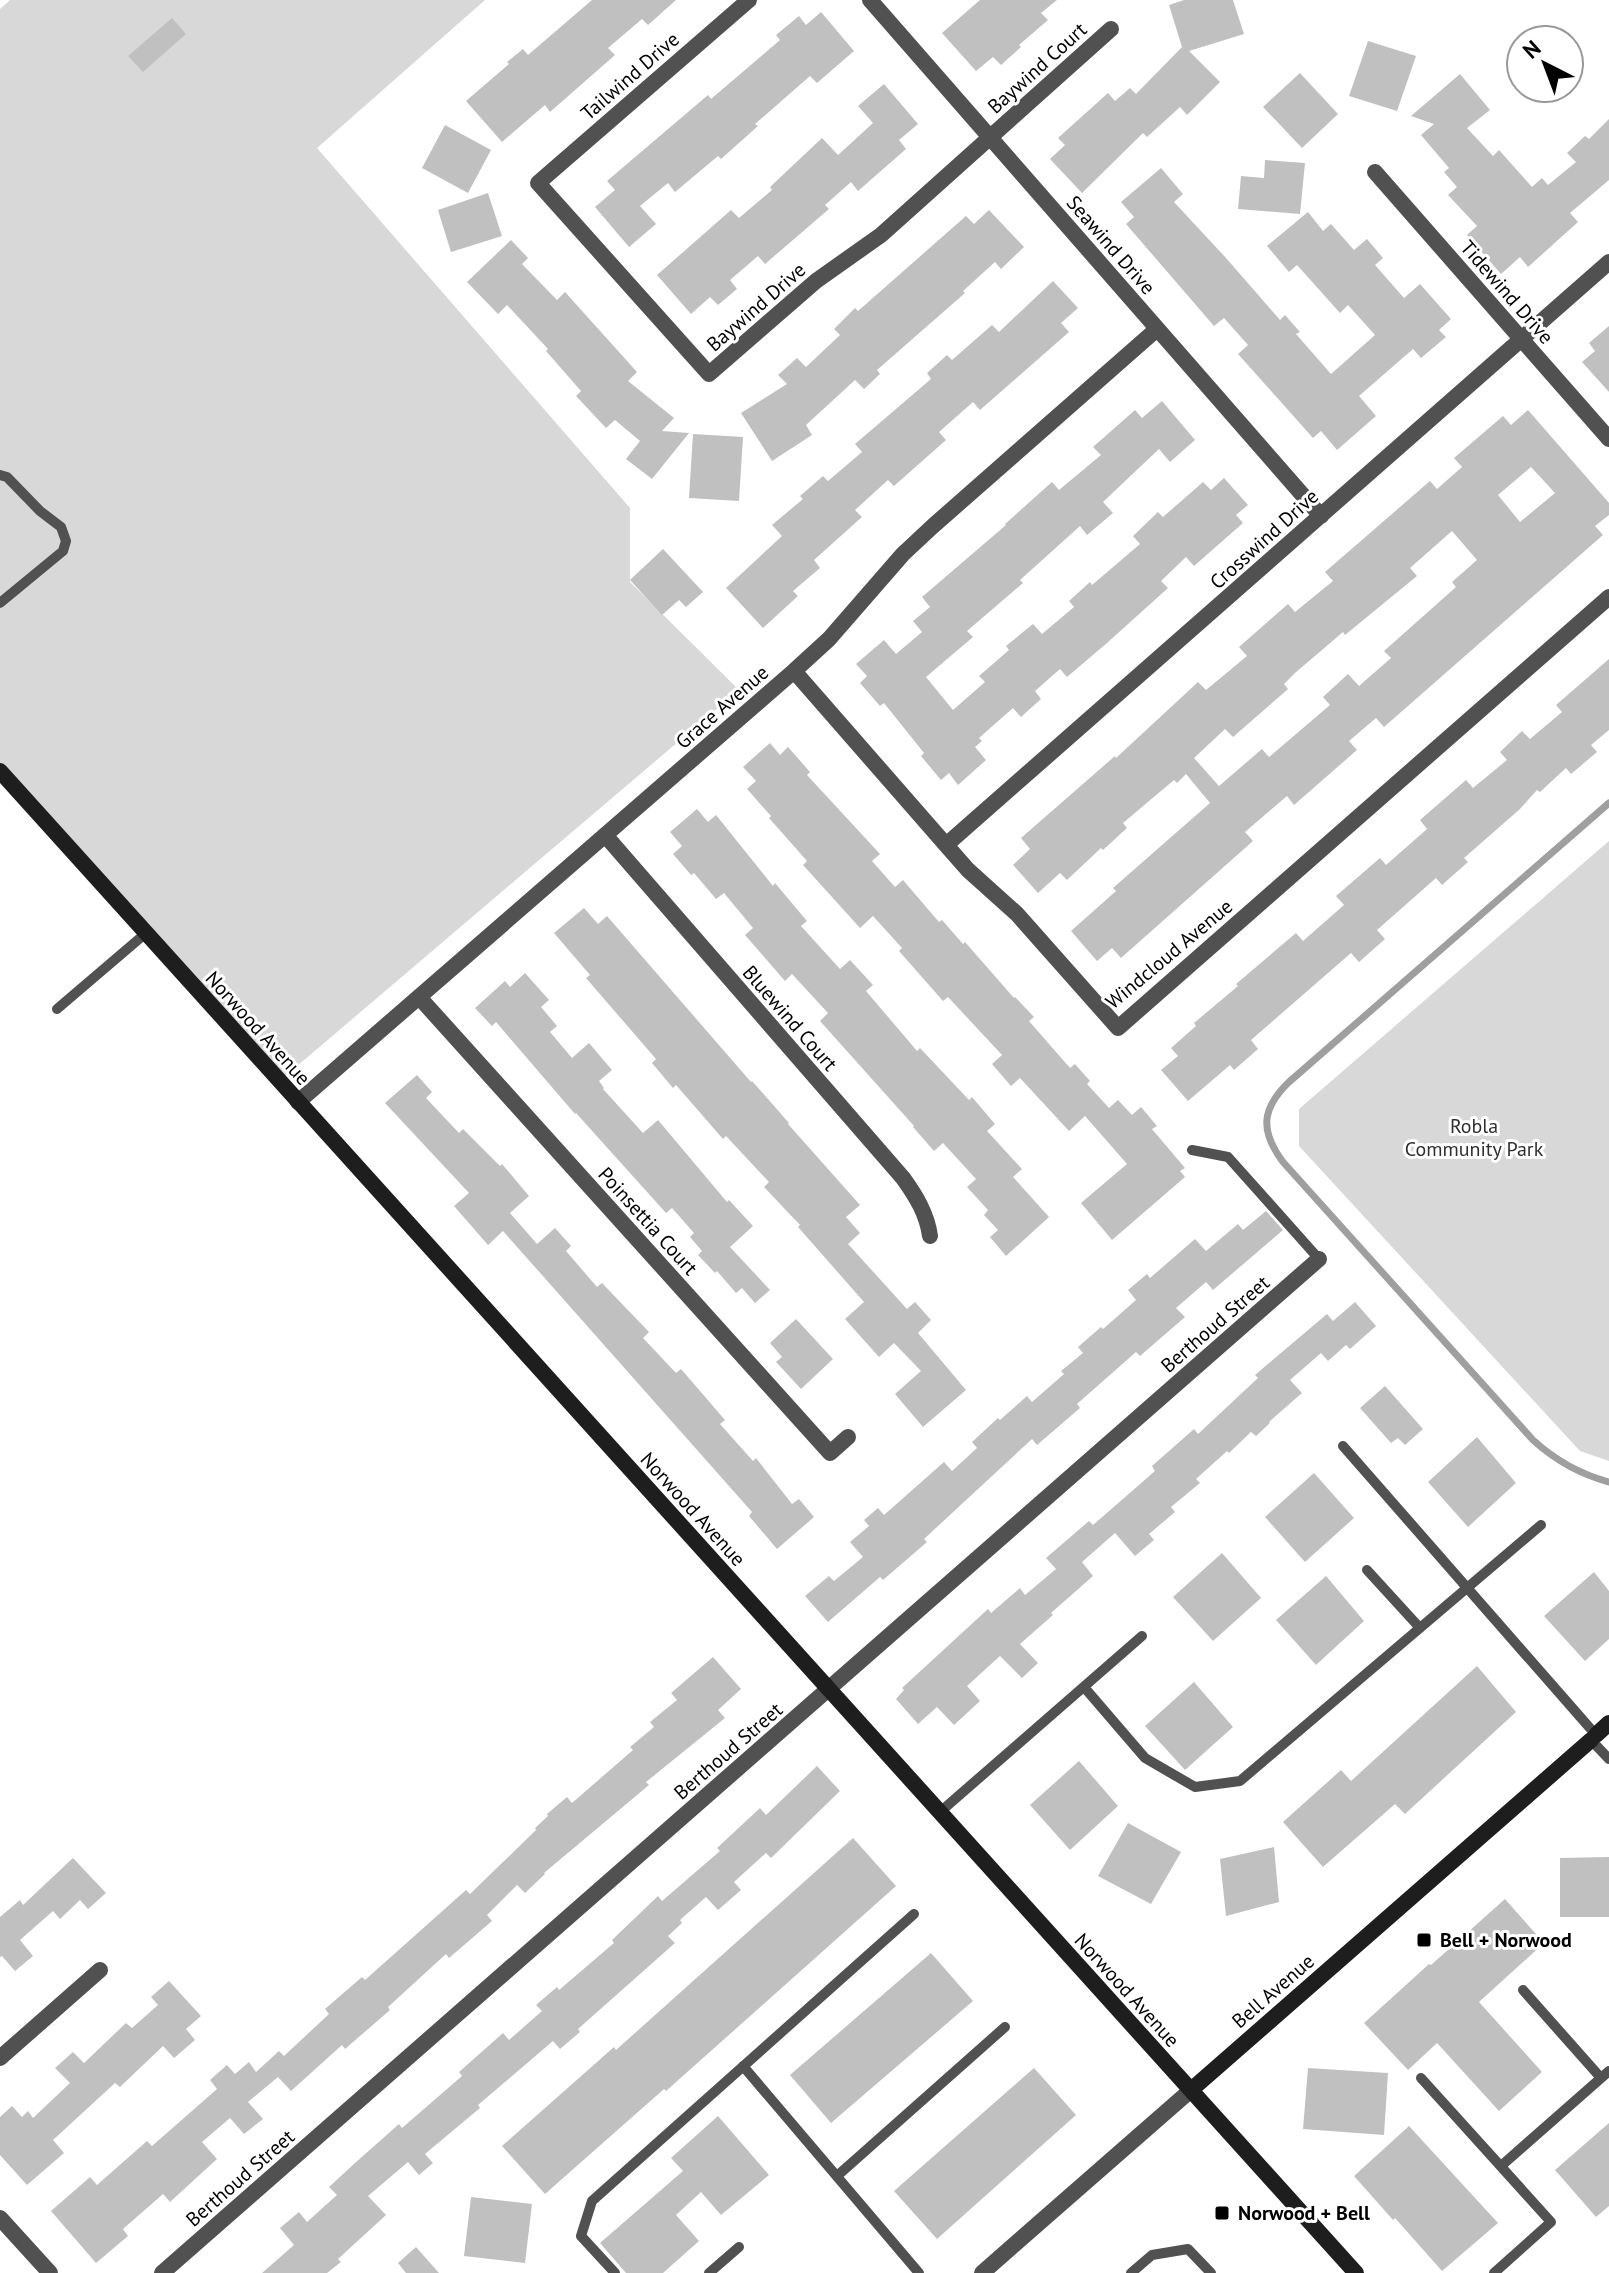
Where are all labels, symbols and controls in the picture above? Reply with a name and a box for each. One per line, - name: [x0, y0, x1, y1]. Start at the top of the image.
- street label: Baywind Court: [982, 17, 1092, 119]
- north arrow: [1505, 24, 1585, 104]
- street label: Tailwind Drive: [575, 26, 685, 126]
- text: N: [1517, 34, 1546, 64]
- street label: Seawind Drive: [1061, 190, 1161, 300]
- street label: Tidewind Drive: [1455, 235, 1559, 349]
- street label: Baywind Drive: [701, 257, 811, 357]
- street label: Crosswind Drive: [1204, 483, 1324, 595]
- street label: Grace Avenue: [670, 660, 774, 754]
- street label: Windcloud Avenue: [1100, 893, 1238, 1015]
- street label: Bluewind Court: [737, 960, 843, 1076]
- street label: Norwood Avenue: [200, 965, 316, 1091]
- park label: Robla Community Park: [1405, 1113, 1544, 1162]
- street label: Poinsettia Court: [593, 1162, 704, 1281]
- street label: Berthoud Street: [1155, 1270, 1275, 1378]
- street label: Norwood Avenue: [635, 1446, 751, 1572]
- street label: Berthoud Street: [668, 1697, 788, 1805]
- street label: Norwood Avenue: [1069, 1927, 1185, 2053]
- place label: Bell + Norwood: [1440, 1927, 1572, 1953]
- marker: Bell + Norwood: [1415, 1931, 1433, 1949]
- street label: Bell Avenue: [1226, 1948, 1320, 2034]
- street label: Berthoud Street: [180, 2124, 300, 2232]
- place label: Norwood + Bell: [1238, 2200, 1370, 2226]
- marker: Norwood + Bell: [1213, 2204, 1231, 2222]

